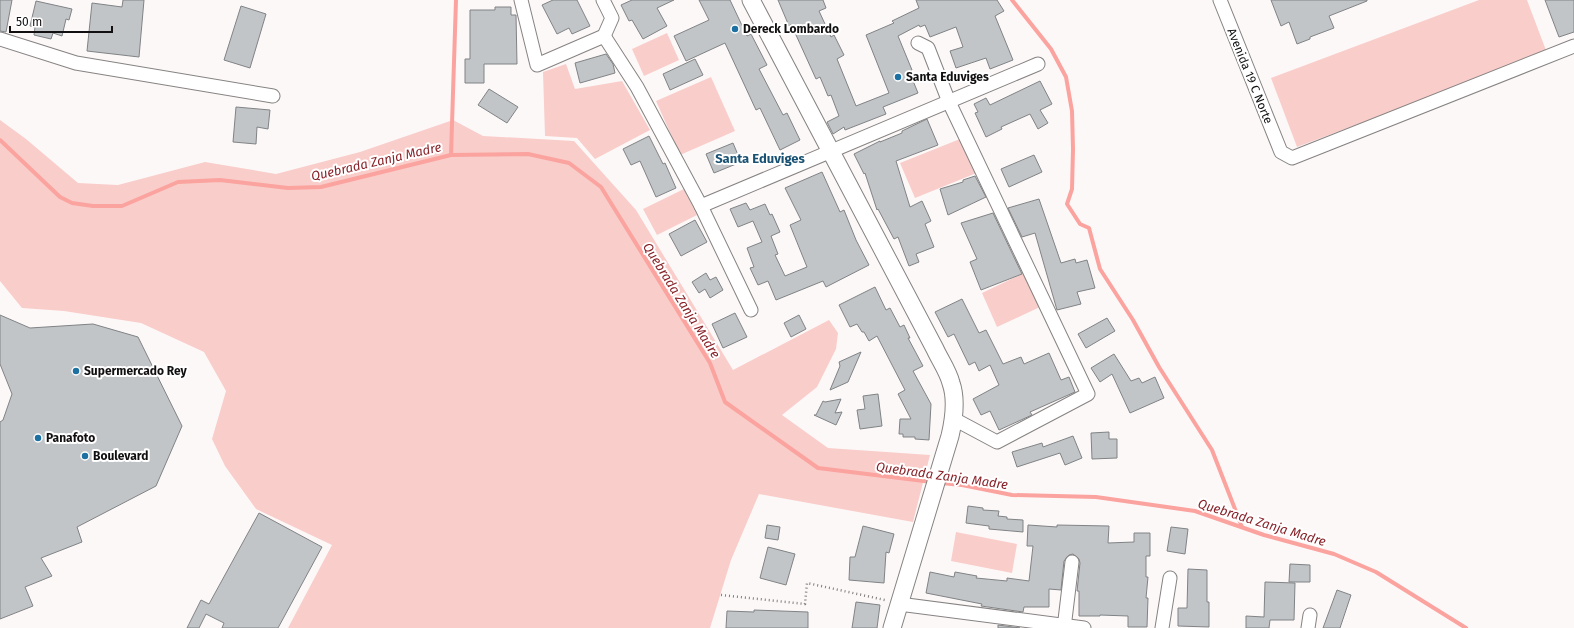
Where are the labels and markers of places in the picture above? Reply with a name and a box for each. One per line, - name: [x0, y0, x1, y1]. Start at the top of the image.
- place label: Dereck Lombardo: [743, 22, 839, 36]
- marker: Dereck Lombardo: [730, 24, 740, 34]
- place label: Santa Eduviges: [906, 70, 989, 84]
- marker: Santa Eduviges: [893, 72, 903, 82]
- place label: Supermercado Rey: [84, 364, 188, 378]
- marker: Supermercado Rey: [71, 366, 81, 376]
- place label: Panafoto: [46, 431, 95, 445]
- marker: Panafoto: [33, 433, 43, 443]
- place label: Boulevard: [93, 449, 148, 463]
- marker: Boulevard: [80, 451, 90, 461]

